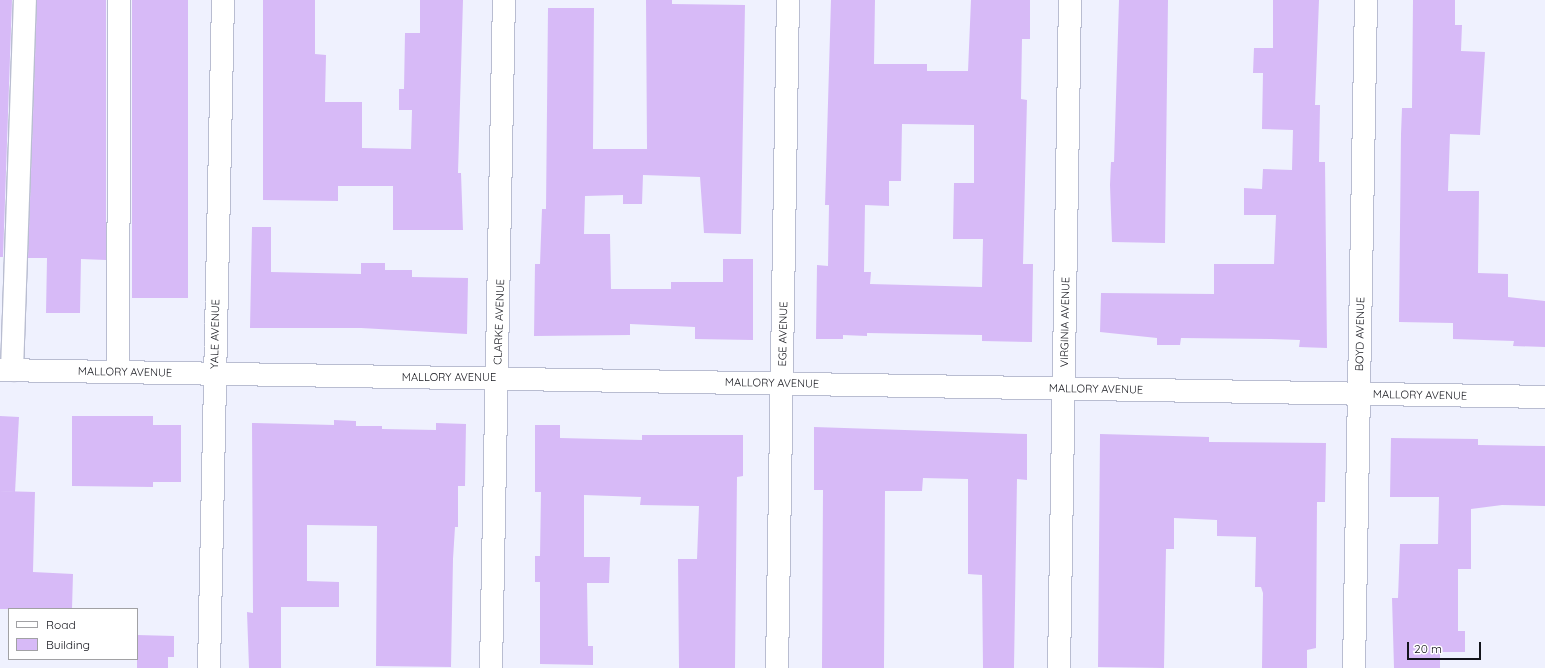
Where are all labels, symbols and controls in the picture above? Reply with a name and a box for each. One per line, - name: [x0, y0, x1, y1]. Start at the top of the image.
- street label: VIRGINIA AVENUE: [1058, 277, 1072, 367]
- street label: CLARKE AVENUE: [491, 279, 507, 365]
- street label: BOYD AVENUE: [1353, 297, 1367, 371]
- street label: YALE AVENUE: [208, 299, 222, 369]
- street label: EGE AVENUE: [776, 301, 790, 367]
- street label: MALLORY AVENUE: [78, 365, 172, 379]
- street label: MALLORY AVENUE: [402, 370, 496, 384]
- street label: MALLORY AVENUE: [725, 376, 819, 390]
- street label: MALLORY AVENUE: [1049, 382, 1143, 396]
- street label: MALLORY AVENUE: [1373, 388, 1467, 402]
- legend: [8, 608, 138, 660]
- text: Road: [46, 617, 76, 632]
- scale bar: [1409, 634, 1483, 660]
- text: Building: [46, 637, 90, 652]
- text: 20 m: [1414, 641, 1442, 656]

